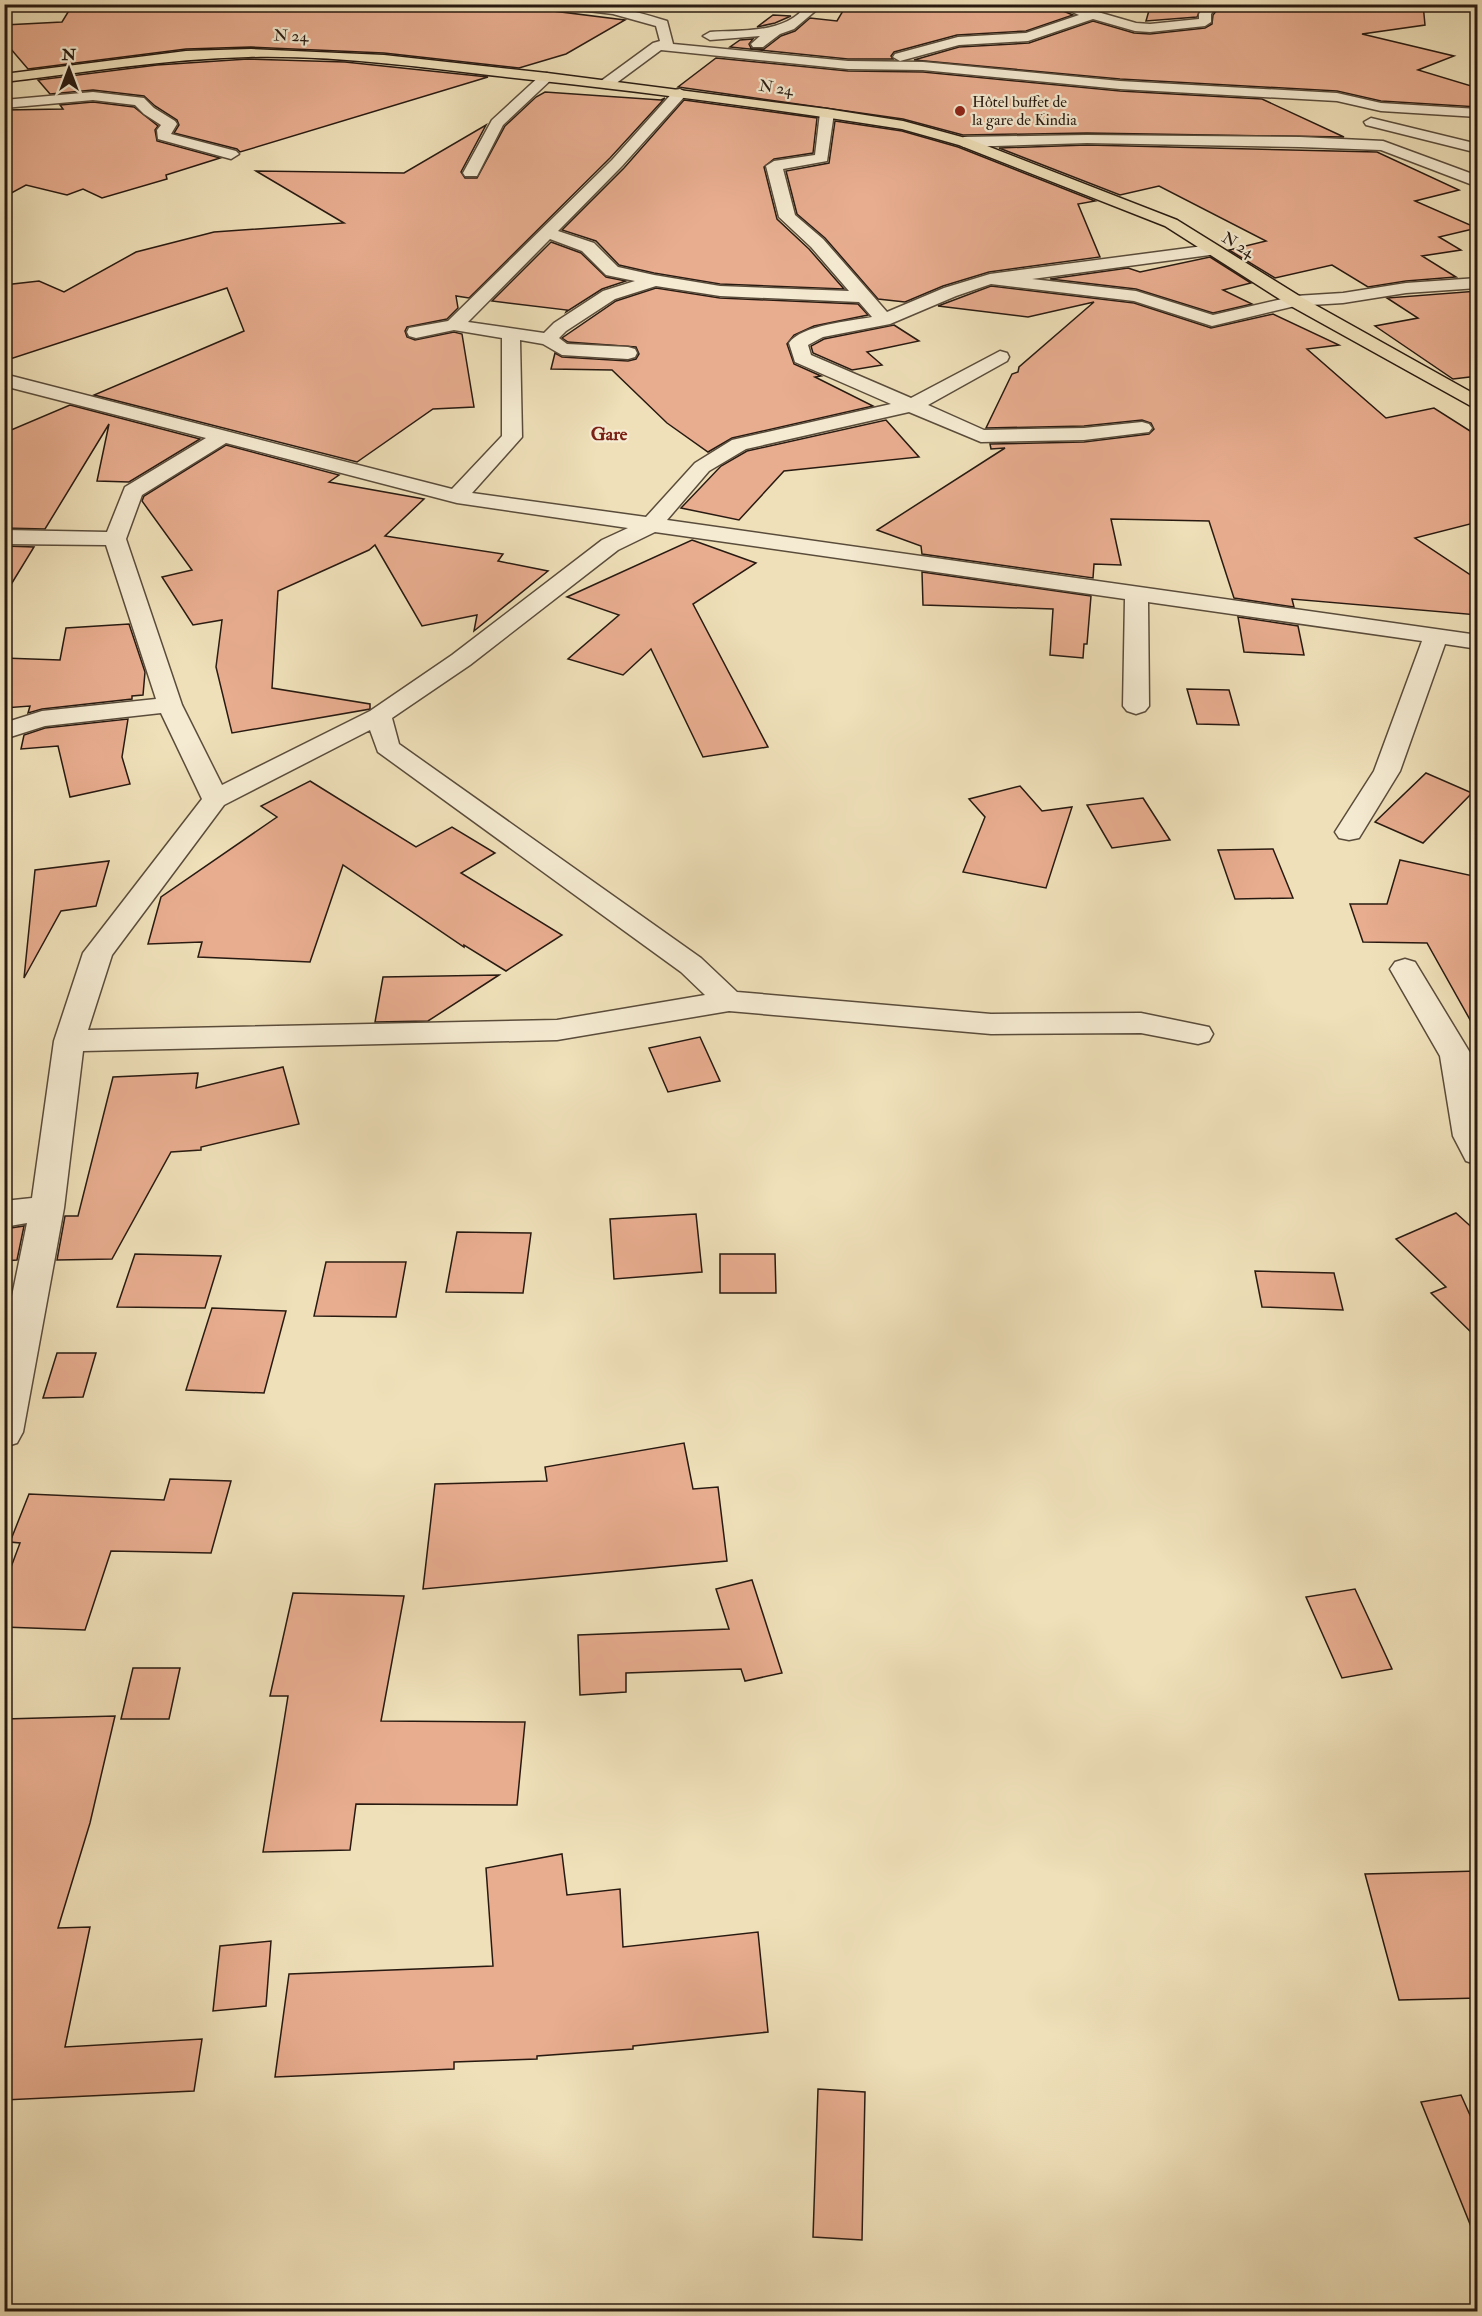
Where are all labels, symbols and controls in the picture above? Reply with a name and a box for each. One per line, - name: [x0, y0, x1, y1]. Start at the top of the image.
- street label: N 24: [273, 25, 310, 47]
- north arrow: [39, 39, 99, 99]
- text: N: [61, 45, 77, 65]
- street label: N 24: [758, 76, 796, 100]
- place label: Hôtel buffet de la gare de Kindia: [972, 92, 1077, 130]
- marker: Hôtel buffet de la gare de Kindia: [953, 104, 967, 118]
- street label: N 24: [1218, 228, 1259, 263]
- district label: Gare: [591, 423, 628, 446]

